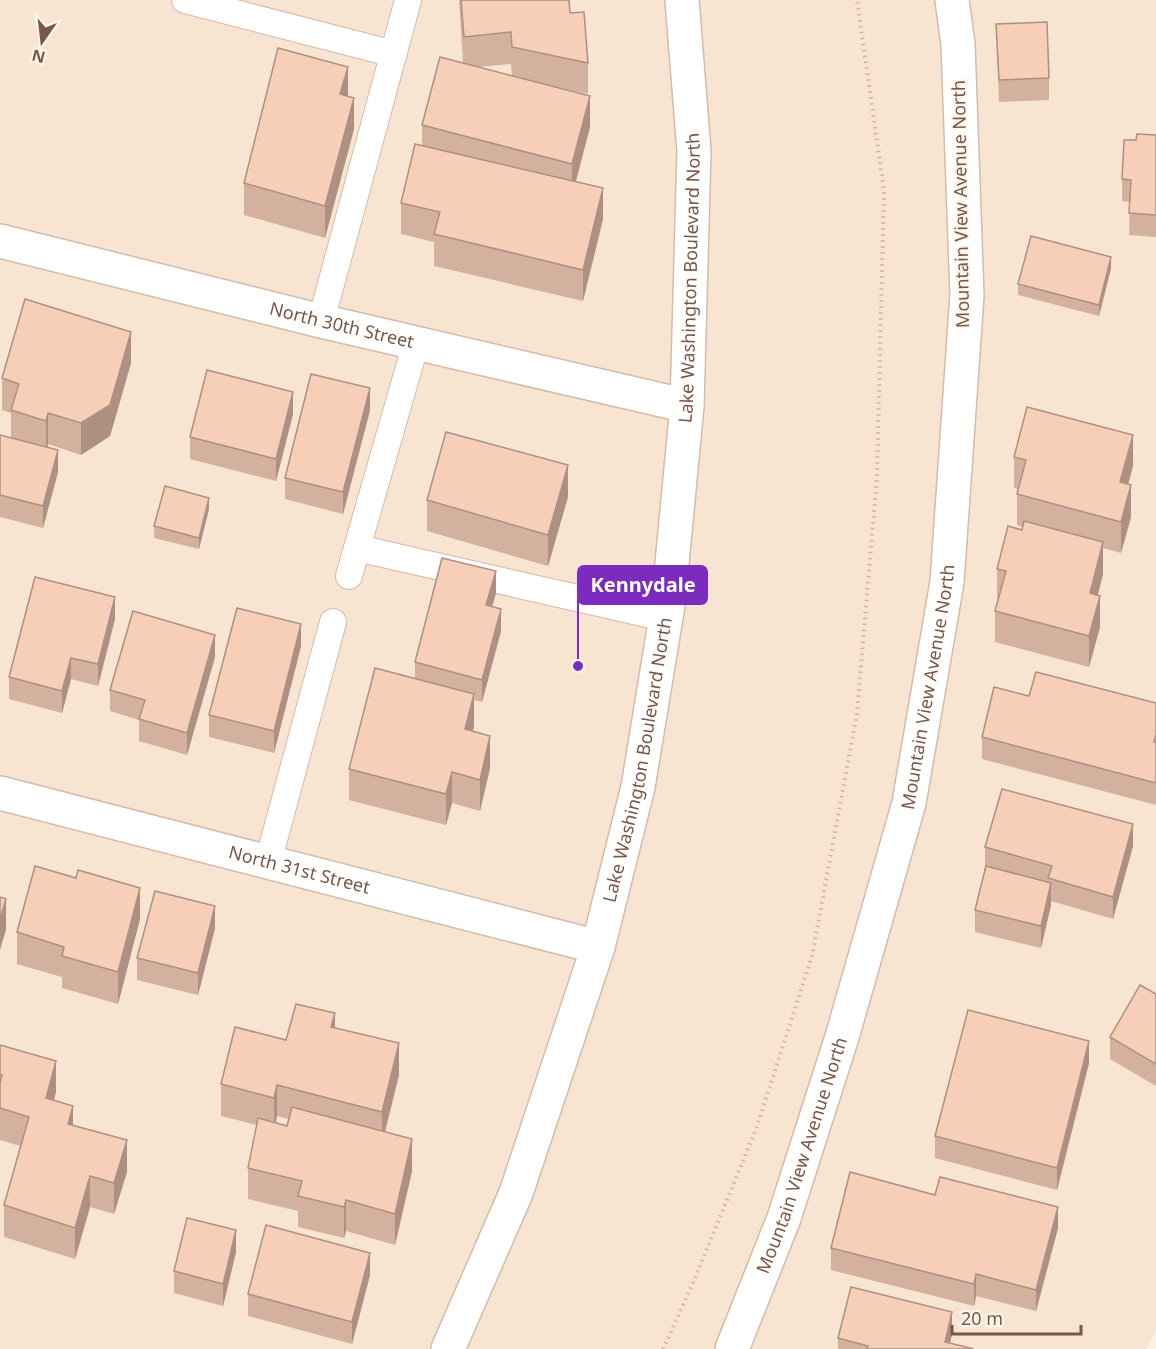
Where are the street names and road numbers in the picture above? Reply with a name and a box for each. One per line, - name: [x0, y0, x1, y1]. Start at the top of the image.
- street label: Mountain View Avenue North: [946, 80, 974, 328]
- street label: Lake Washington Boulevard North: [672, 132, 705, 424]
- street label: North 30th Street: [267, 296, 417, 353]
- street label: Mountain View Avenue North: [895, 564, 959, 811]
- street label: Lake Washington Boulevard North: [597, 615, 677, 905]
- street label: North 31st Street: [226, 839, 373, 899]
- street label: Mountain View Avenue North: [750, 1034, 852, 1277]

